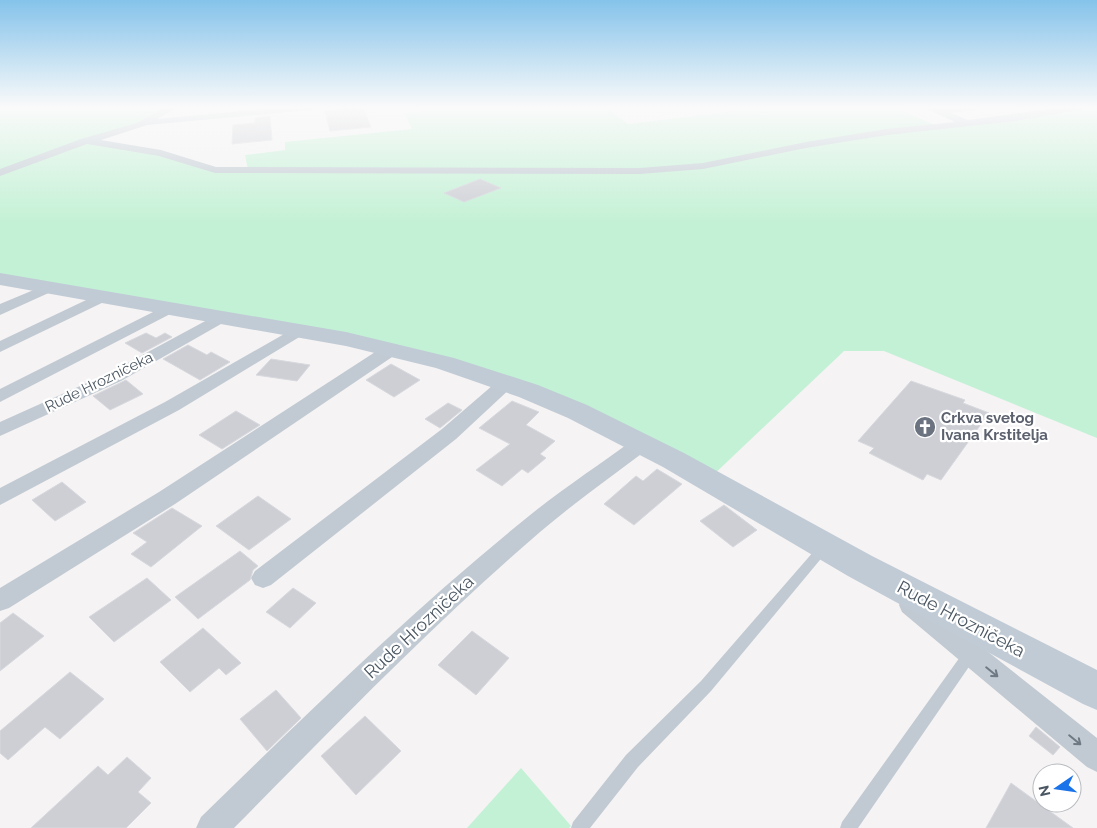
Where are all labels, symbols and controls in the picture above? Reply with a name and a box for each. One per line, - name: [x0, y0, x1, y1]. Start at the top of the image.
- street label: Rude Hrozničeka: [42, 348, 156, 416]
- place label: Crkva svetog Ivana Krstitelja: [941, 409, 1048, 444]
- church icon: Crkva svetog Ivana Krstitelja: [913, 415, 937, 439]
- street label: Rude Hrozničeka: [360, 571, 478, 683]
- street label: Rude Hrozničeka: [894, 576, 1029, 661]
- one-way arrow: [985, 666, 998, 677]
- one-way arrow: [1069, 734, 1082, 745]
- north arrow: [1032, 763, 1082, 813]
- text: N: [1035, 784, 1053, 798]

